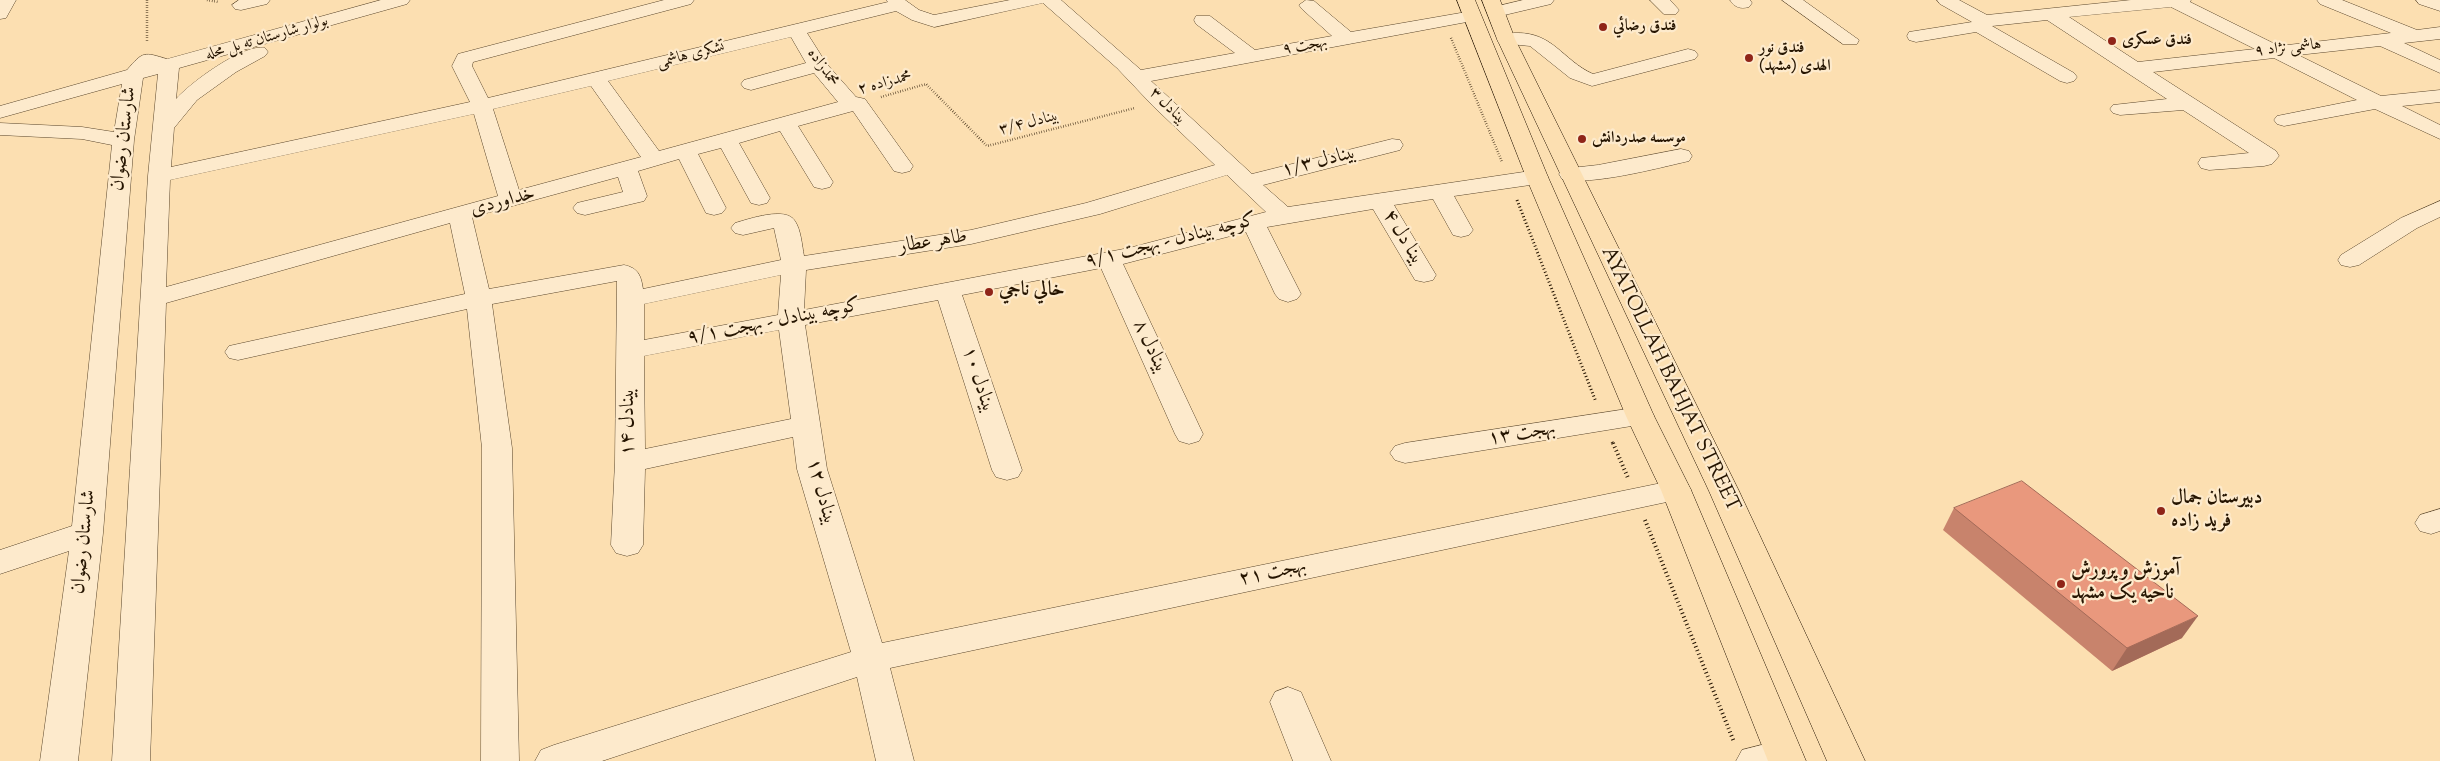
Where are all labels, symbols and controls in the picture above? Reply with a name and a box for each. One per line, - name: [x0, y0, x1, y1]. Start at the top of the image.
- street label: بولوار شارستان ته پل محله: [203, 12, 331, 66]
- place label: فندق رضائي: [1613, 17, 1677, 37]
- marker: فندق رضائي: [1597, 21, 1609, 33]
- place label: فندق عسکری: [2122, 31, 2192, 51]
- street label: بهجت ۹: [1281, 34, 1329, 60]
- marker: فندق عسکری: [2106, 35, 2118, 47]
- street label: هاشمی نژاد ۹: [2254, 36, 2322, 62]
- street label: تشکری هاشمی: [655, 38, 727, 74]
- place label: فندق نور الهدى (مشهد): [1759, 39, 1831, 77]
- street label: محمدزاده: [802, 45, 842, 91]
- marker: فندق نور الهدى (مشهد): [1743, 52, 1755, 64]
- street label: محمدزاده ۲: [856, 68, 914, 100]
- street label: بینادل ۳: [1144, 84, 1190, 130]
- street label: شارستان رضوان: [107, 85, 143, 193]
- street label: بینادل ۳/۴: [997, 107, 1061, 141]
- place label: موسسه صدردانش: [1592, 129, 1686, 149]
- marker: موسسه صدردانش: [1576, 133, 1588, 145]
- street label: بینادل ۱/۳: [1279, 142, 1359, 184]
- street label: خداوردی: [468, 183, 538, 223]
- street label: بینا دل ۴: [1376, 206, 1428, 270]
- street label: کوچه بینادل - بهجت ۹/۱: [1083, 209, 1259, 275]
- street label: طاهر عطار: [897, 226, 969, 260]
- street label: AYATOLLAH BAHJAT STREET: [1594, 244, 1744, 516]
- place label: خالي ناجي: [999, 280, 1065, 304]
- marker: خالي ناجي: [983, 286, 995, 298]
- street label: کوچه بینادل - بهجت ۹/۱: [685, 294, 863, 352]
- street label: بینادل ۸: [1126, 317, 1172, 377]
- street label: بینادل ۱۰: [955, 344, 999, 416]
- street label: بینادل ۱۴: [618, 388, 642, 456]
- street label: بهجت ۱۳: [1486, 418, 1558, 452]
- street label: بینادل ۱۲: [800, 456, 840, 528]
- place label: دبیرستان جمال فرید زاده: [2171, 488, 2263, 535]
- street label: شارستان رضوان: [68, 489, 102, 595]
- marker: دبیرستان جمال فرید زاده: [2155, 505, 2167, 517]
- street label: بهجت ۲۱: [1237, 555, 1309, 593]
- place label: آموزش و پرورش ناحیه یک مشهد: [2071, 560, 2180, 607]
- marker: آموزش و پرورش ناحیه یک مشهد: [2055, 578, 2067, 590]

